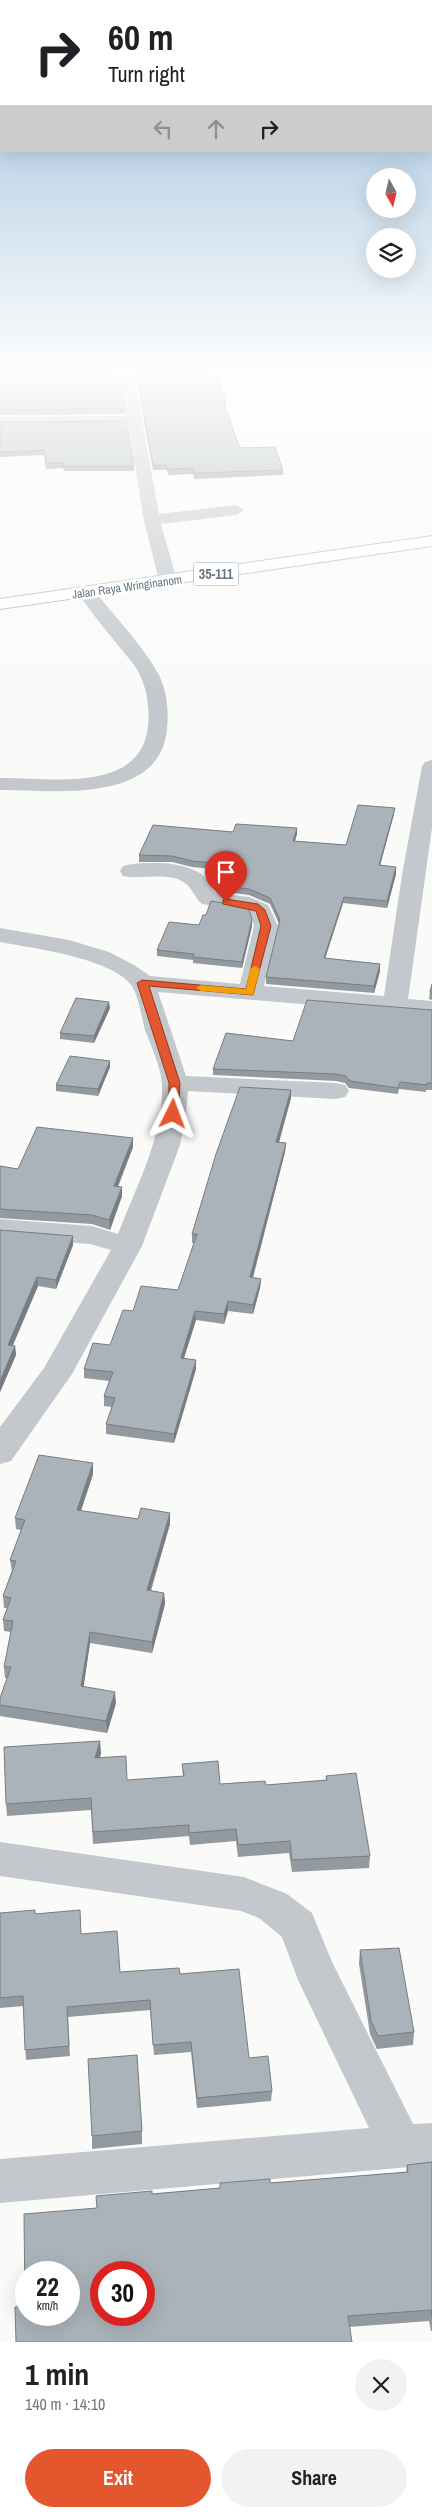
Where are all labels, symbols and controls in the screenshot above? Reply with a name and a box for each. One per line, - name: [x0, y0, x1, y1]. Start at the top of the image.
- text: 60 m: [108, 14, 173, 61]
- icon: right: [25, 20, 90, 85]
- text: Turn right: [108, 59, 185, 89]
- icon: left: [149, 115, 177, 143]
- icon: ahead: [202, 115, 230, 143]
- icon: right: [255, 115, 283, 143]
- north arrow: [366, 168, 416, 218]
- map controls: [366, 168, 416, 278]
- button: layers: [366, 228, 416, 278]
- road number: 35-111: [194, 562, 238, 586]
- street label: Jalan Raya Wringinanom: [71, 571, 183, 603]
- pin: [205, 851, 247, 902]
- icon: arrive: [212, 858, 240, 886]
- position arrow: [146, 1087, 198, 1139]
- speed limit sign: 30: [90, 2261, 155, 2326]
- text: 22: [36, 2270, 59, 2304]
- text: km/h: [37, 2298, 58, 2314]
- text: 1 min: [25, 2354, 89, 2394]
- button: close: [355, 2359, 407, 2411]
- text: 140 m · 14:10: [25, 2393, 105, 2415]
- button: Exit: [25, 2449, 211, 2507]
- button: Share: [221, 2449, 407, 2507]

